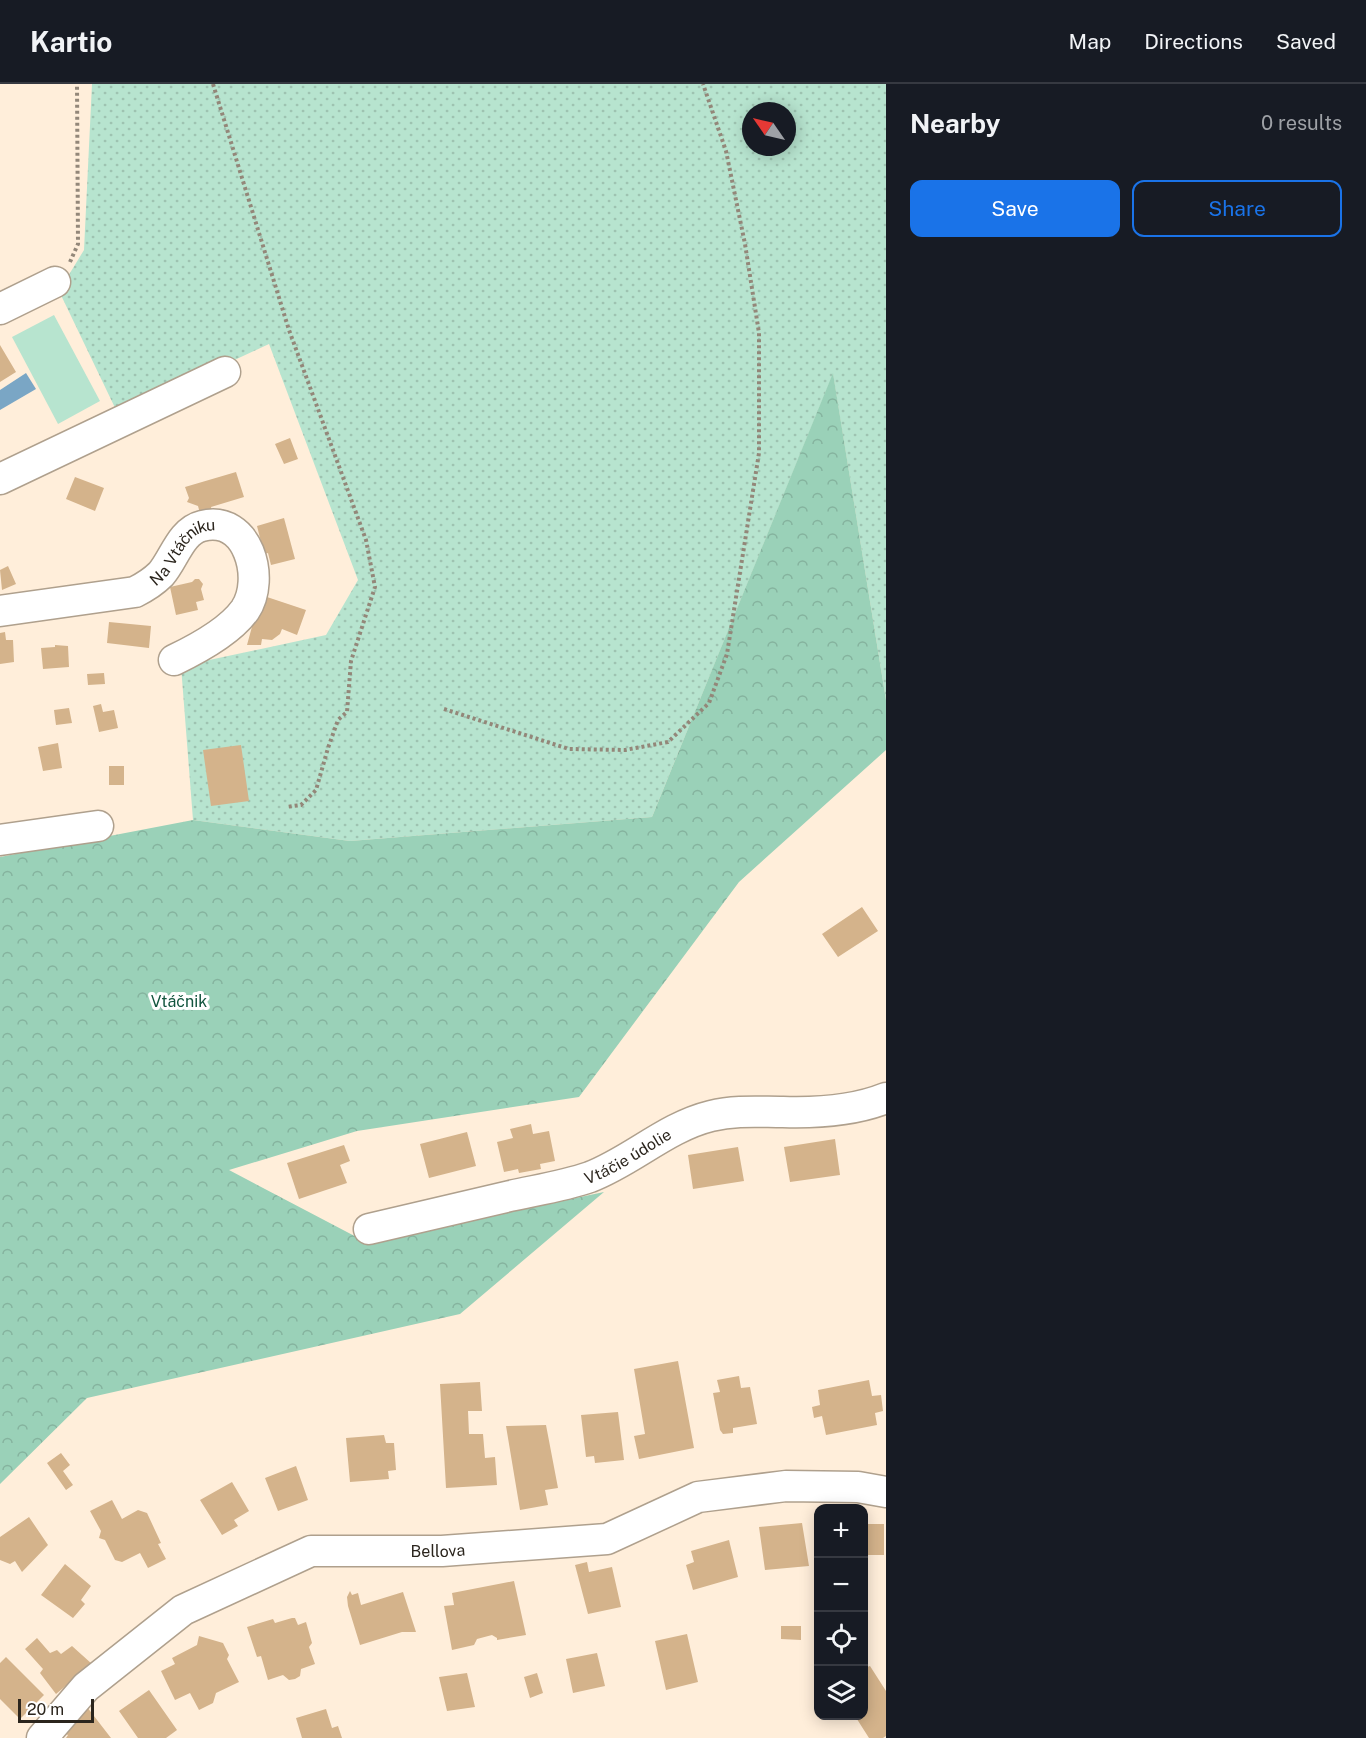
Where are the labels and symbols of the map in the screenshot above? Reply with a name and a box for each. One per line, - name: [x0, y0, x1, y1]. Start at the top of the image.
- north arrow: [742, 102, 796, 156]
- street label: Na Vtáčniku: [146, 515, 216, 590]
- park label: Vtáčnik: [151, 992, 207, 1011]
- street label: Vtáčie údolie: [582, 1125, 675, 1188]
- street label: Bellova: [411, 1540, 466, 1561]
- scale bar: [18, 1696, 94, 1724]

